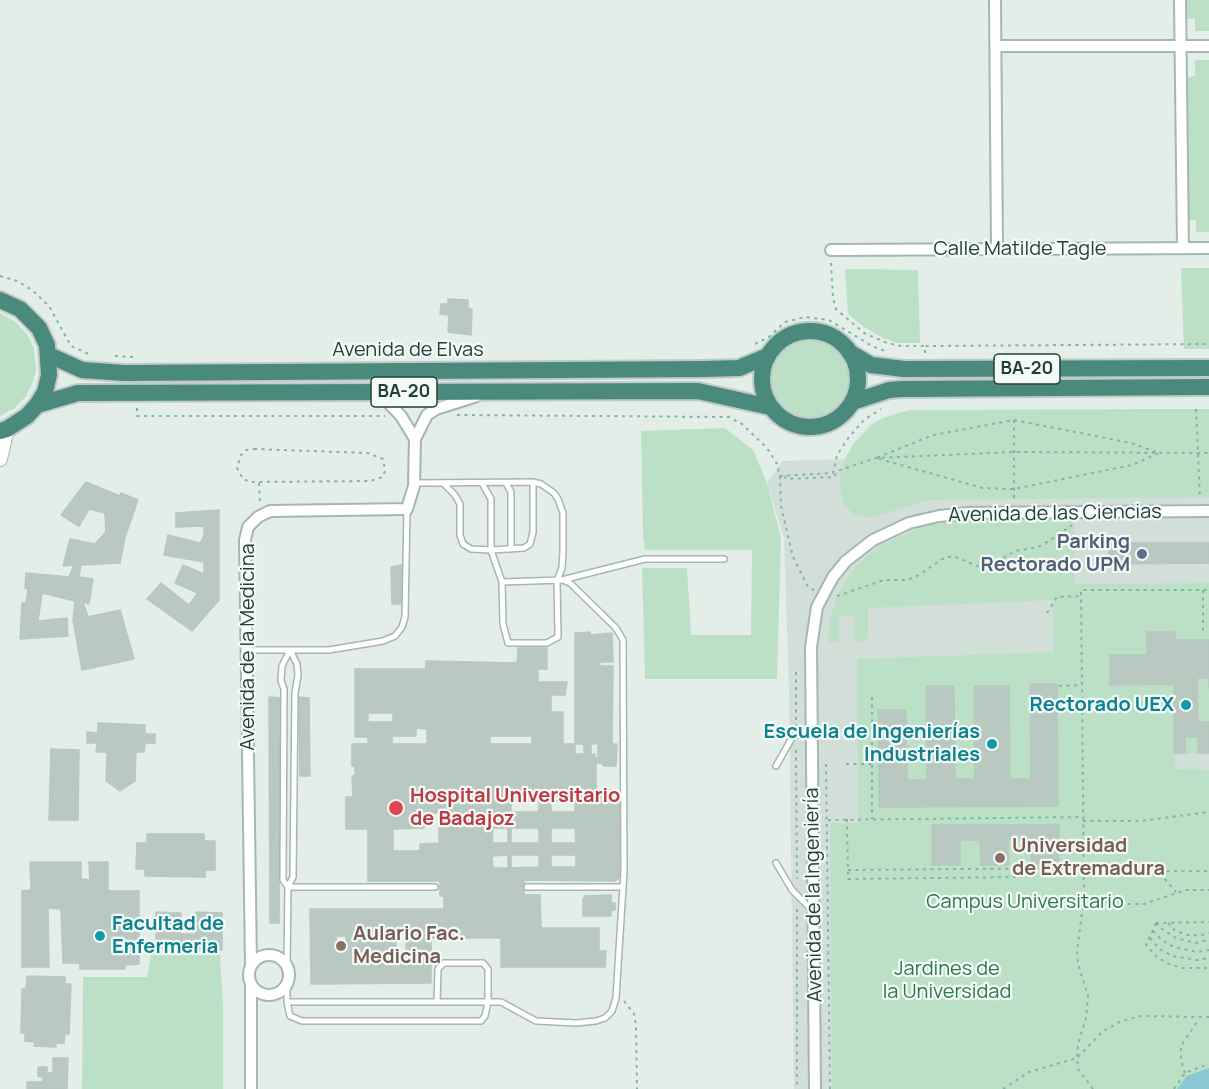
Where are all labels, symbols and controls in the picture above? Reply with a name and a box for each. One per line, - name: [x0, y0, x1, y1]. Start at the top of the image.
- street label: Calle Matilde Tagle: [933, 237, 1107, 261]
- street label: Avenida de Elvas: [332, 338, 484, 362]
- road number: BA-20: [994, 354, 1060, 384]
- road number: BA-20: [371, 377, 437, 407]
- street label: Avenida de las Ciencias: [948, 500, 1162, 528]
- place label: Parking Rectorado UPM: [981, 530, 1130, 577]
- street label: Avenida de la Medicina: [236, 543, 260, 751]
- marker: Parking Rectorado UPM: [1135, 547, 1149, 561]
- place label: Rectorado UEX: [1030, 693, 1174, 717]
- marker: Rectorado UEX: [1179, 698, 1193, 712]
- place label: Escuela de Ingenierías Industriales: [764, 720, 980, 767]
- marker: Escuela de Ingenierías Industriales: [985, 737, 999, 751]
- place label: Hospital Universitario de Badajoz: [410, 784, 620, 831]
- street label: Avenida de la Ingeniería: [800, 787, 828, 1003]
- marker: Hospital Universitario de Badajoz: [387, 799, 405, 817]
- place label: Universidad de Extremadura: [1012, 834, 1165, 881]
- marker: Universidad de Extremadura: [993, 851, 1007, 865]
- park label: Campus Universitario: [926, 890, 1124, 914]
- place label: Facultad de Enfermeria: [112, 912, 224, 959]
- place label: Aulario Fac. Medicina: [353, 922, 465, 969]
- marker: Facultad de Enfermeria: [93, 929, 107, 943]
- marker: Aulario Fac. Medicina: [334, 939, 348, 953]
- park label: Jardines de la Universidad: [883, 957, 1011, 1004]

